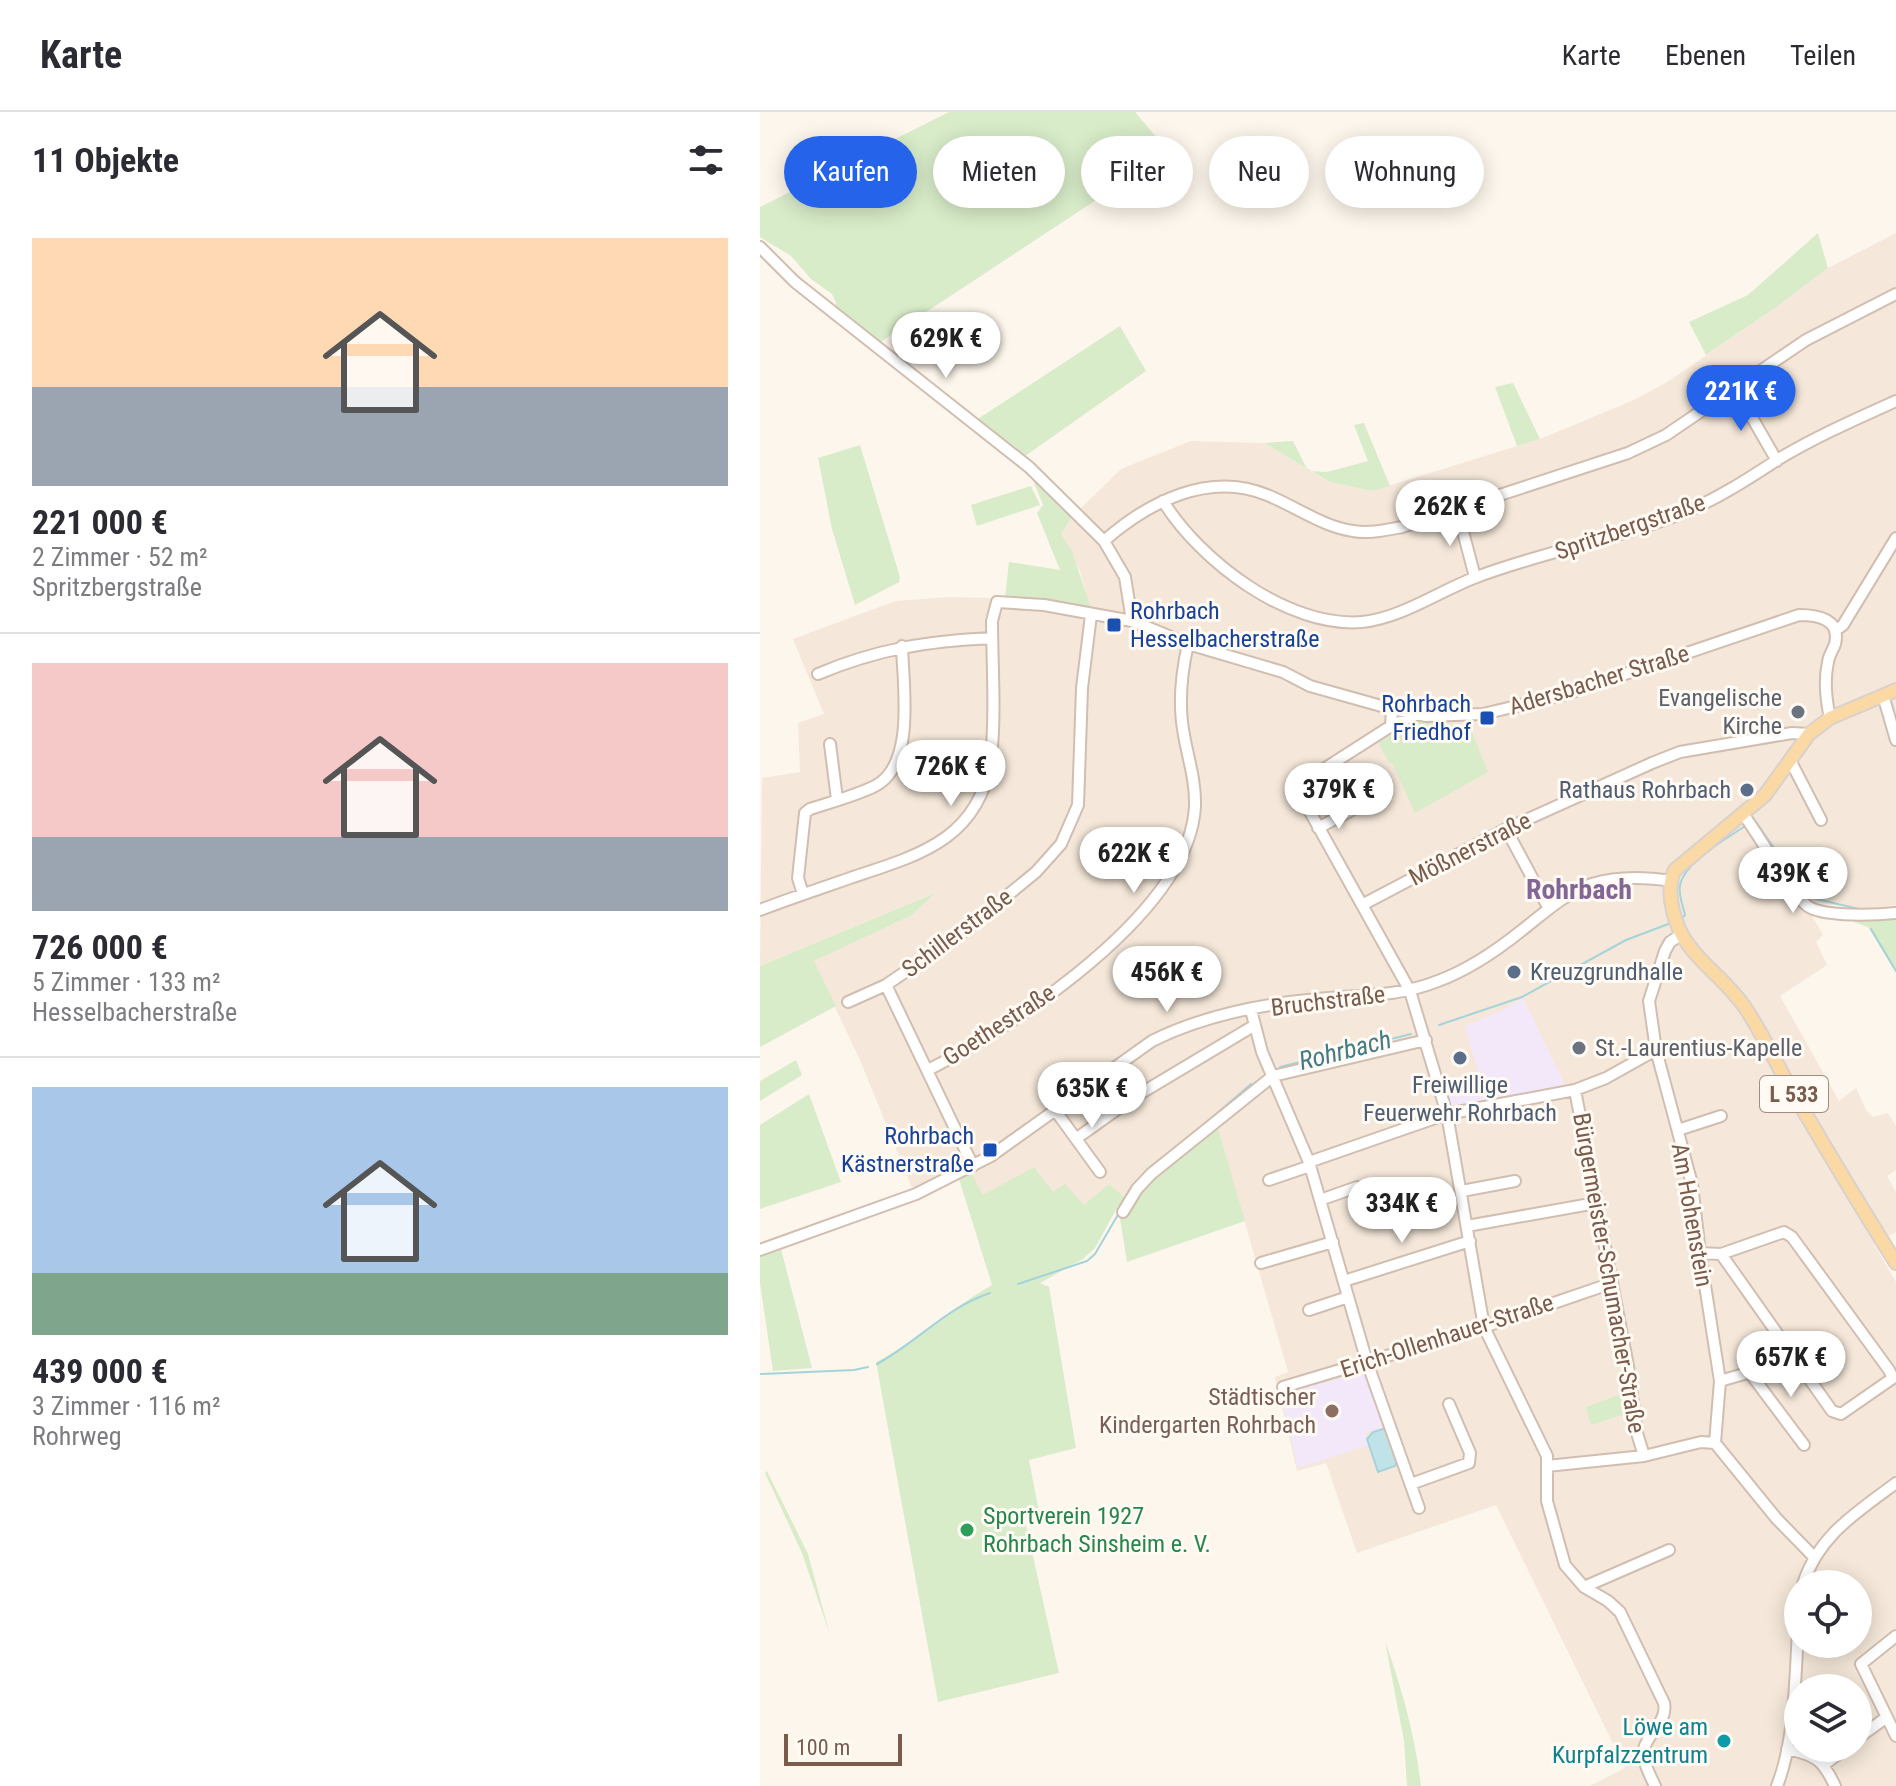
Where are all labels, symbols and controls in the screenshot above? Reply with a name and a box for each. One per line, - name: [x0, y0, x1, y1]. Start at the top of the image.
- text: Karte: [40, 33, 122, 77]
- text: Karte: [1562, 39, 1621, 72]
- text: Ebenen: [1665, 39, 1746, 72]
- text: Teilen: [1790, 39, 1856, 72]
- chip: Kaufen: [784, 136, 917, 208]
- chip: Mieten: [933, 136, 1065, 208]
- chip: Filter: [1081, 136, 1193, 208]
- chip: Neu: [1209, 136, 1309, 208]
- chip: Wohnung: [1325, 136, 1484, 208]
- icon: filters: [684, 138, 728, 182]
- text: 11 Objekte: [32, 140, 179, 180]
- icon: home: [308, 290, 452, 434]
- pin: 629K €: [881, 312, 1011, 380]
- text: 629K €: [910, 323, 982, 353]
- pin: 221K €: [1676, 365, 1806, 433]
- text: 221K €: [1705, 376, 1777, 406]
- pin: 262K €: [1385, 480, 1515, 548]
- street label: Spritzbergstraße: [1551, 488, 1709, 566]
- text: 262K €: [1414, 491, 1486, 521]
- text: 221 000 €: [32, 502, 168, 542]
- text: 2 Zimmer · 52 m²: [32, 542, 208, 572]
- text: Spritzbergstraße: [32, 572, 202, 602]
- place label: Rohrbach Hesselbacherstraße: [1130, 597, 1320, 653]
- marker: Rohrbach Hesselbacherstraße: [1105, 616, 1123, 634]
- street label: Adersbacher Straße: [1505, 639, 1693, 721]
- place label: Evangelische Kirche: [1658, 684, 1782, 740]
- place label: Rohrbach Friedhof: [1381, 690, 1471, 746]
- marker: Evangelische Kirche: [1789, 703, 1807, 721]
- marker: Rohrbach Friedhof: [1478, 709, 1496, 727]
- icon: home: [308, 715, 452, 859]
- pin: 726K €: [886, 740, 1016, 808]
- text: 726K €: [915, 751, 987, 781]
- pin: 379K €: [1274, 763, 1404, 831]
- text: 379K €: [1303, 774, 1375, 804]
- place label: Rathaus Rohrbach: [1559, 776, 1731, 804]
- marker: Rathaus Rohrbach: [1738, 781, 1756, 799]
- street label: Mößnerstraße: [1404, 806, 1536, 892]
- pin: 622K €: [1069, 827, 1199, 895]
- text: 622K €: [1098, 838, 1170, 868]
- pin: 439K €: [1728, 847, 1858, 915]
- text: 439K €: [1757, 858, 1829, 888]
- district label: Rohrbach: [1526, 873, 1632, 906]
- street label: Schillerstraße: [897, 883, 1017, 983]
- text: 726 000 €: [32, 927, 168, 967]
- pin: 456K €: [1102, 946, 1232, 1014]
- text: 456K €: [1131, 957, 1203, 987]
- place label: Kreuzgrundhalle: [1530, 958, 1683, 986]
- marker: Kreuzgrundhalle: [1505, 963, 1523, 981]
- text: 5 Zimmer · 133 m²: [32, 967, 221, 997]
- street label: Goethestraße: [938, 979, 1060, 1071]
- street label: Bruchstraße: [1269, 980, 1387, 1022]
- text: Hesselbacherstraße: [32, 997, 237, 1027]
- water label: Rohrbach: [1296, 1024, 1394, 1076]
- place label: St.-Laurentius-Kapelle: [1595, 1034, 1802, 1062]
- marker: St.-Laurentius-Kapelle: [1570, 1039, 1588, 1057]
- marker: Freiwillige Feuerwehr Rohrbach: [1451, 1049, 1469, 1067]
- pin: 635K €: [1027, 1062, 1157, 1130]
- place label: Freiwillige Feuerwehr Rohrbach: [1363, 1071, 1557, 1127]
- text: 635K €: [1056, 1073, 1128, 1103]
- road number: L 533: [1760, 1076, 1828, 1112]
- street label: Bürgermeister-Schumacher-Straße: [1567, 1111, 1651, 1435]
- place label: Rohrbach Kästnerstraße: [841, 1122, 974, 1178]
- icon: home: [308, 1139, 452, 1283]
- marker: Rohrbach Kästnerstraße: [981, 1141, 999, 1159]
- street label: Am Hohenstein: [1666, 1141, 1718, 1289]
- pin: 334K €: [1337, 1177, 1467, 1245]
- text: 334K €: [1366, 1188, 1438, 1218]
- street label: Erich-Ollenhauer-Straße: [1337, 1288, 1557, 1384]
- pin: 657K €: [1726, 1331, 1856, 1399]
- text: 657K €: [1755, 1342, 1827, 1372]
- text: 439 000 €: [32, 1351, 168, 1391]
- place label: Städtischer Kindergarten Rohrbach: [1099, 1383, 1316, 1439]
- text: 3 Zimmer · 116 m²: [32, 1391, 221, 1421]
- marker: Städtischer Kindergarten Rohrbach: [1323, 1402, 1341, 1420]
- text: Rohrweg: [32, 1421, 121, 1451]
- place label: Sportverein 1927 Rohrbach Sinsheim e. V.: [983, 1502, 1211, 1558]
- marker: Sportverein 1927 Rohrbach Sinsheim e. V.: [958, 1521, 976, 1539]
- map controls: [1784, 1570, 1872, 1762]
- button: locate: [1784, 1570, 1872, 1658]
- button: layers: [1784, 1674, 1872, 1762]
- place label: Löwe am Kurpfalzzentrum: [1552, 1713, 1708, 1769]
- scale bar: [784, 1730, 902, 1766]
- marker: Löwe am Kurpfalzzentrum: [1715, 1732, 1733, 1750]
- text: 100 m: [796, 1735, 850, 1760]

